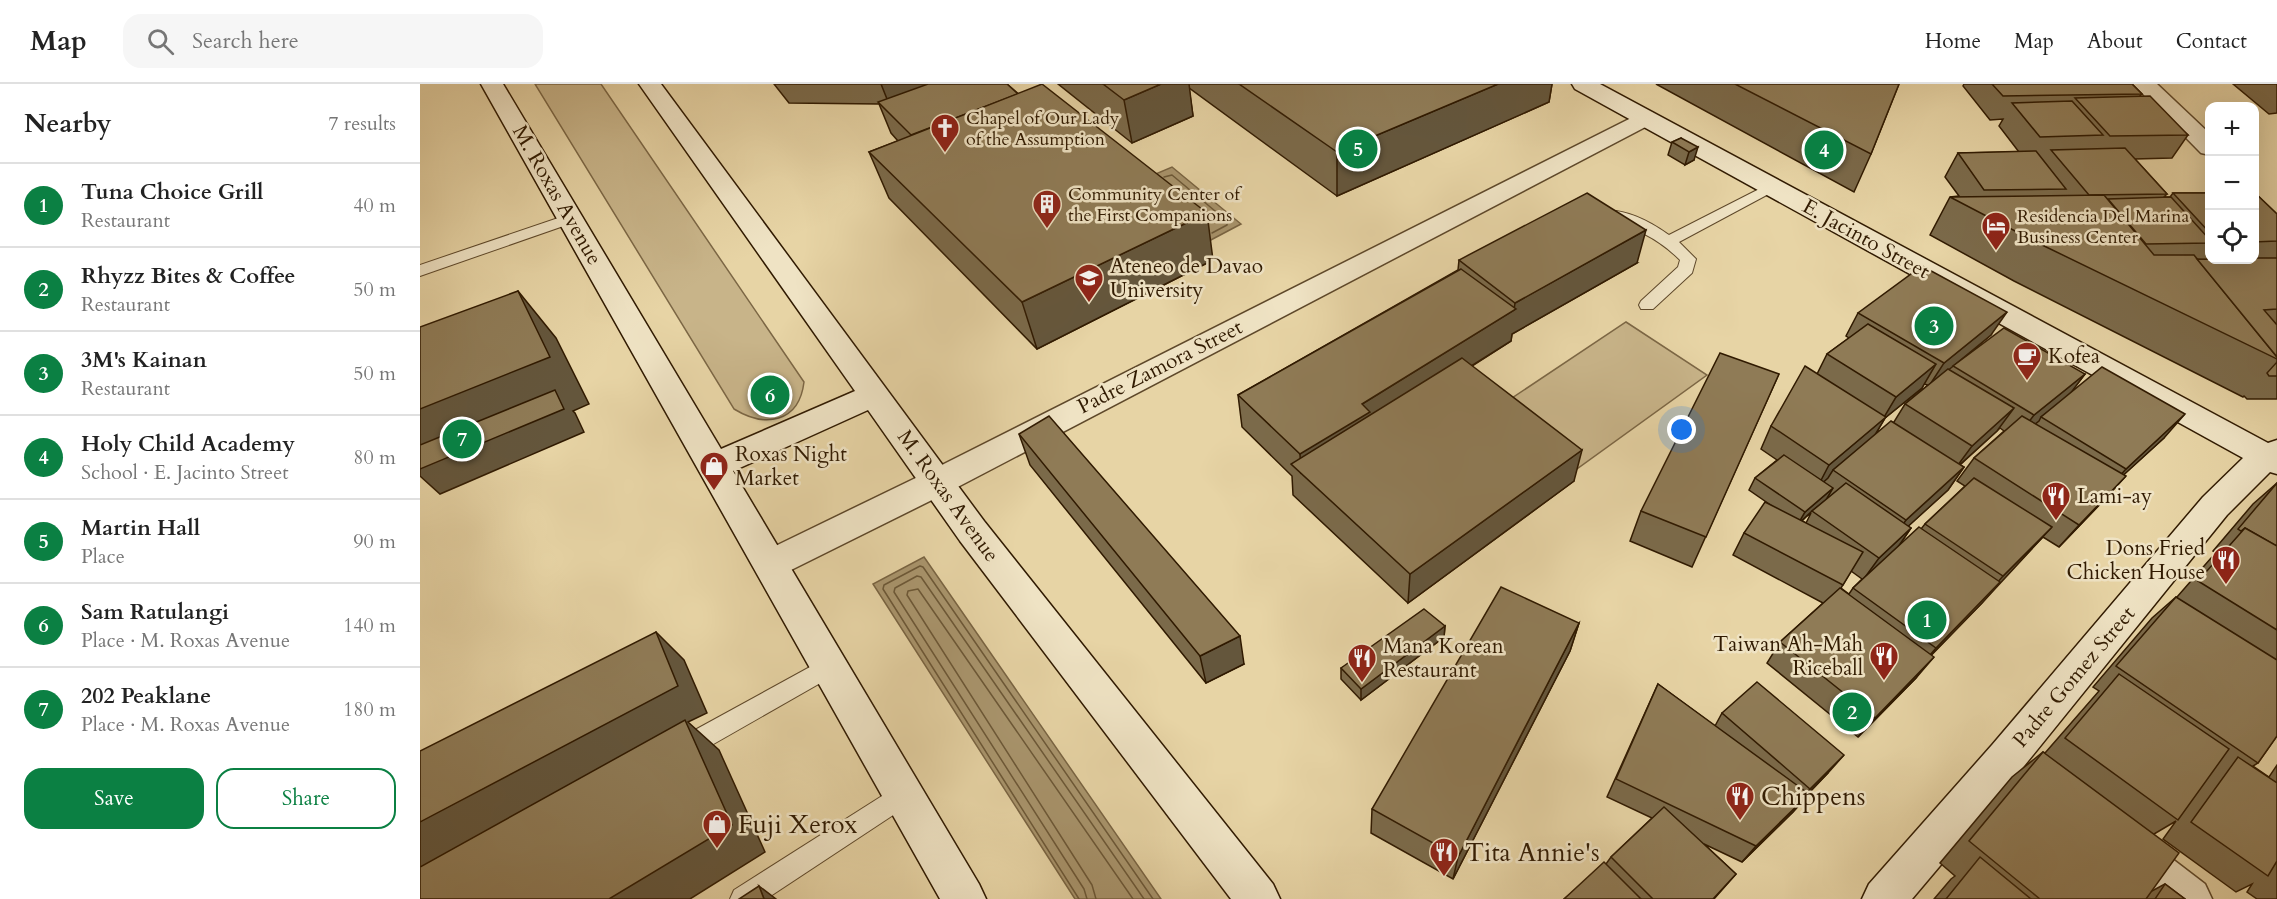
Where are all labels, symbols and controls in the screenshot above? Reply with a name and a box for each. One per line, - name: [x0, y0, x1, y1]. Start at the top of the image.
- search box: [123, 14, 543, 68]
- text: Map: [30, 22, 87, 60]
- icon: search: [144, 25, 177, 58]
- text: Search here: [192, 26, 299, 56]
- text: Home: [1925, 27, 1981, 56]
- text: Map: [2014, 27, 2054, 56]
- text: About: [2087, 27, 2143, 56]
- text: Contact: [2176, 27, 2247, 56]
- map controls: [2205, 102, 2259, 264]
- button: +: [2205, 102, 2259, 156]
- text: Nearby: [24, 106, 112, 141]
- place label: Chapel of Our Lady of the Assumption: [966, 106, 1120, 152]
- text: 7 results: [328, 110, 396, 137]
- church icon: Chapel of Our Lady of the Assumption: [929, 112, 961, 154]
- street label: M. Roxas Avenue: [505, 120, 609, 270]
- pin: 5: [1338, 126, 1378, 172]
- pin: 4: [1804, 128, 1844, 172]
- button: −: [2205, 156, 2259, 210]
- text: Tuna Choice Grill: [81, 177, 264, 207]
- place label: Community Center of the First Companions: [1068, 182, 1243, 228]
- building icon: Community Center of the First Companions: [1031, 188, 1063, 230]
- text: 1: [38, 192, 49, 219]
- text: 40 m: [353, 192, 396, 219]
- street label: E. Jacinto Street: [1797, 192, 1935, 286]
- place label: Residencia Del Marina Business Center: [2017, 204, 2189, 250]
- text: Restaurant: [81, 207, 170, 234]
- hotel icon: Residencia Del Marina Business Center: [1980, 210, 2012, 252]
- button: locate: [2205, 210, 2259, 264]
- place label: Ateneo de Davao University: [1110, 252, 1263, 305]
- text: Rhyzz Bites & Coffee: [81, 261, 295, 291]
- school or university icon: Ateneo de Davao University: [1073, 262, 1105, 304]
- text: 2: [38, 276, 49, 303]
- text: 50 m: [353, 276, 396, 303]
- text: Restaurant: [81, 291, 170, 318]
- pin: 3: [1914, 304, 1954, 348]
- street label: Padre Zamora Street: [1073, 313, 1248, 421]
- cafe icon: Kofea: [2011, 340, 2043, 382]
- place label: Kofea: [2048, 342, 2100, 371]
- text: 3M's Kainan: [81, 345, 207, 375]
- text: 3: [38, 360, 49, 387]
- text: 50 m: [353, 360, 396, 387]
- pin: 6: [750, 372, 790, 418]
- text: Restaurant: [81, 375, 170, 402]
- your location: [1667, 415, 1696, 444]
- pin: 7: [442, 416, 482, 462]
- street label: M. Roxas Avenue: [890, 424, 1006, 568]
- text: Holy Child Academy: [81, 429, 295, 459]
- place label: Roxas Night Market: [735, 440, 847, 493]
- text: 4: [38, 444, 49, 471]
- text: 80 m: [353, 444, 396, 471]
- shop icon: Roxas Night Market: [698, 450, 730, 492]
- text: School · E. Jacinto Street: [81, 459, 289, 486]
- restaurant icon: Lami-ay: [2040, 480, 2072, 522]
- place label: Lami-ay: [2077, 482, 2152, 511]
- text: Martin Hall: [81, 513, 200, 543]
- text: 5: [38, 528, 49, 555]
- text: 90 m: [353, 528, 396, 555]
- place label: Dons Fried Chicken House: [2067, 534, 2205, 587]
- text: Place: [81, 543, 125, 570]
- restaurant icon: Dons Fried Chicken House: [2210, 544, 2242, 586]
- text: Sam Ratulangi: [81, 597, 229, 627]
- pin: 1: [1908, 598, 1946, 642]
- street label: Padre Gomez Street: [2006, 600, 2142, 754]
- text: 6: [38, 612, 49, 639]
- text: 140 m: [343, 612, 396, 639]
- text: Place · M. Roxas Avenue: [81, 627, 290, 654]
- place label: Taiwan Ah-Mah Riceball: [1713, 630, 1863, 683]
- place label: Mana Korean Restaurant: [1383, 632, 1504, 685]
- restaurant icon: Taiwan Ah-Mah Riceball: [1868, 640, 1900, 682]
- restaurant icon: Mana Korean Restaurant: [1346, 642, 1378, 684]
- text: 202 Peaklane: [81, 681, 211, 711]
- pin: 2: [1832, 690, 1872, 734]
- text: 7: [38, 696, 49, 723]
- text: 180 m: [343, 696, 396, 723]
- text: Place · M. Roxas Avenue: [81, 711, 290, 738]
- button: Save: [24, 768, 204, 829]
- button: Share: [216, 768, 396, 829]
- place label: Chippens: [1761, 779, 1865, 814]
- restaurant icon: Chippens: [1724, 780, 1756, 822]
- place label: Fuji Xerox: [738, 807, 858, 842]
- shop icon: Fuji Xerox: [701, 808, 733, 850]
- place label: Tita Annie's: [1465, 835, 1600, 870]
- restaurant icon: Tita Annie's: [1428, 836, 1460, 878]

